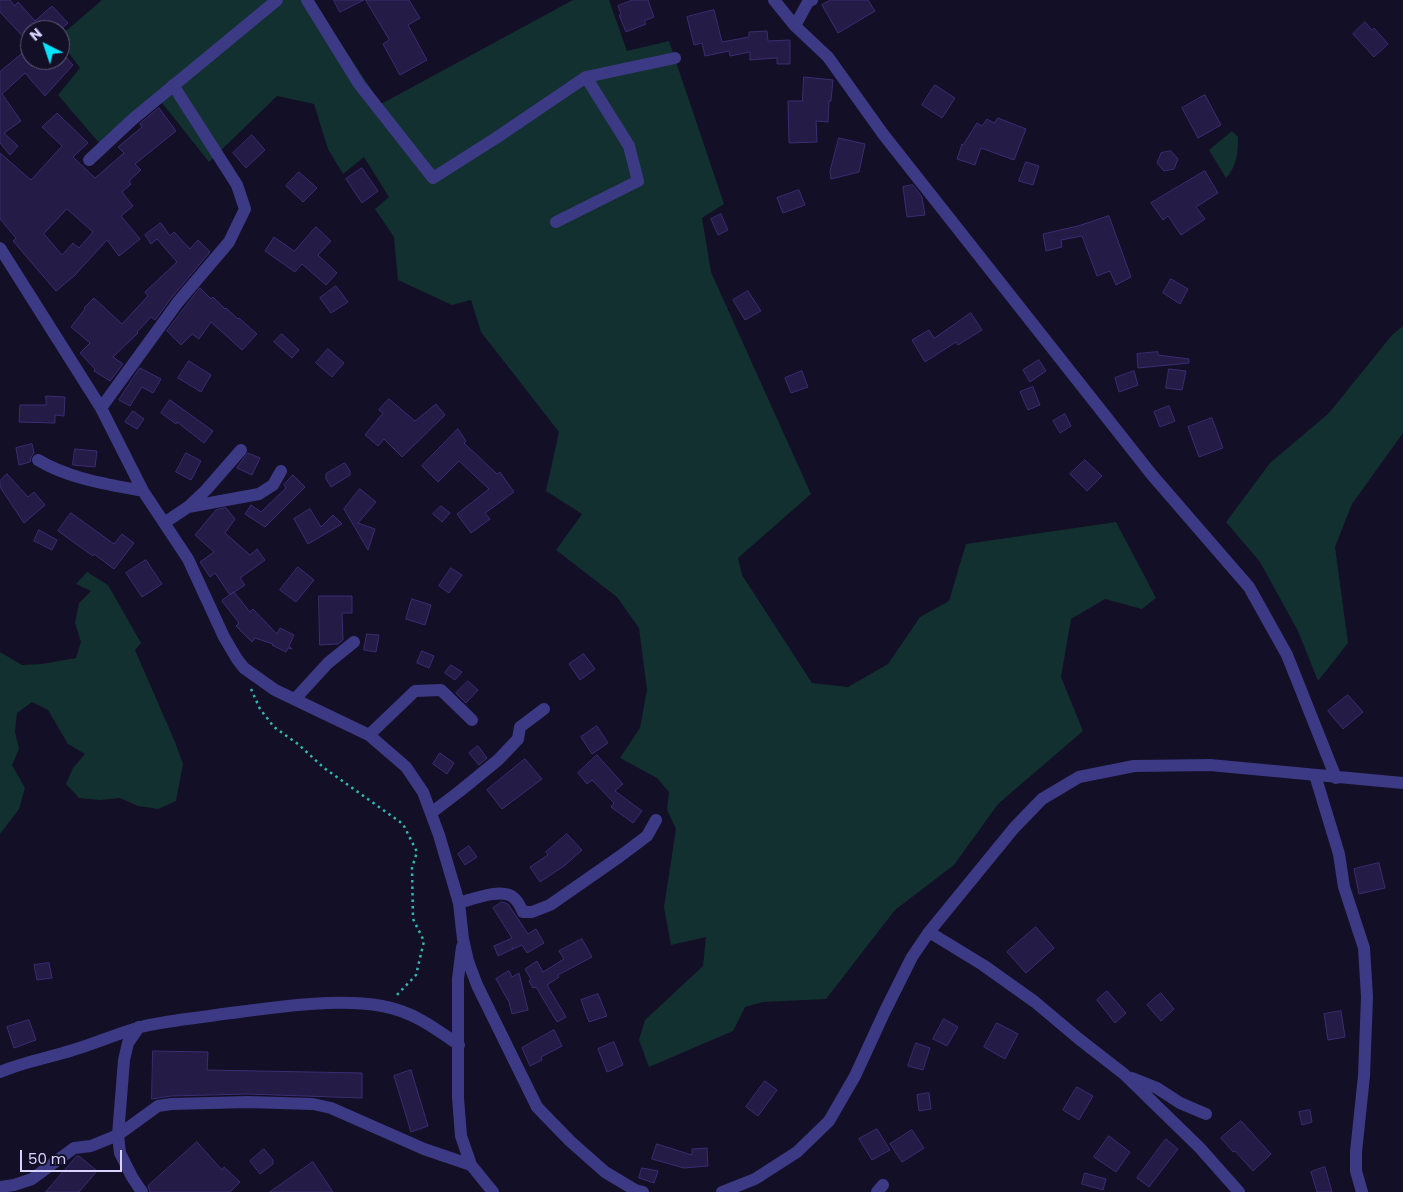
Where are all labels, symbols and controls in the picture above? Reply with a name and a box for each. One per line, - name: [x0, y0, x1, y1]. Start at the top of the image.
- north arrow: [20, 20, 70, 70]
- text: N: [25, 23, 46, 45]
- scale bar: [22, 1140, 125, 1172]
- text: 50 m: [28, 1148, 66, 1169]

